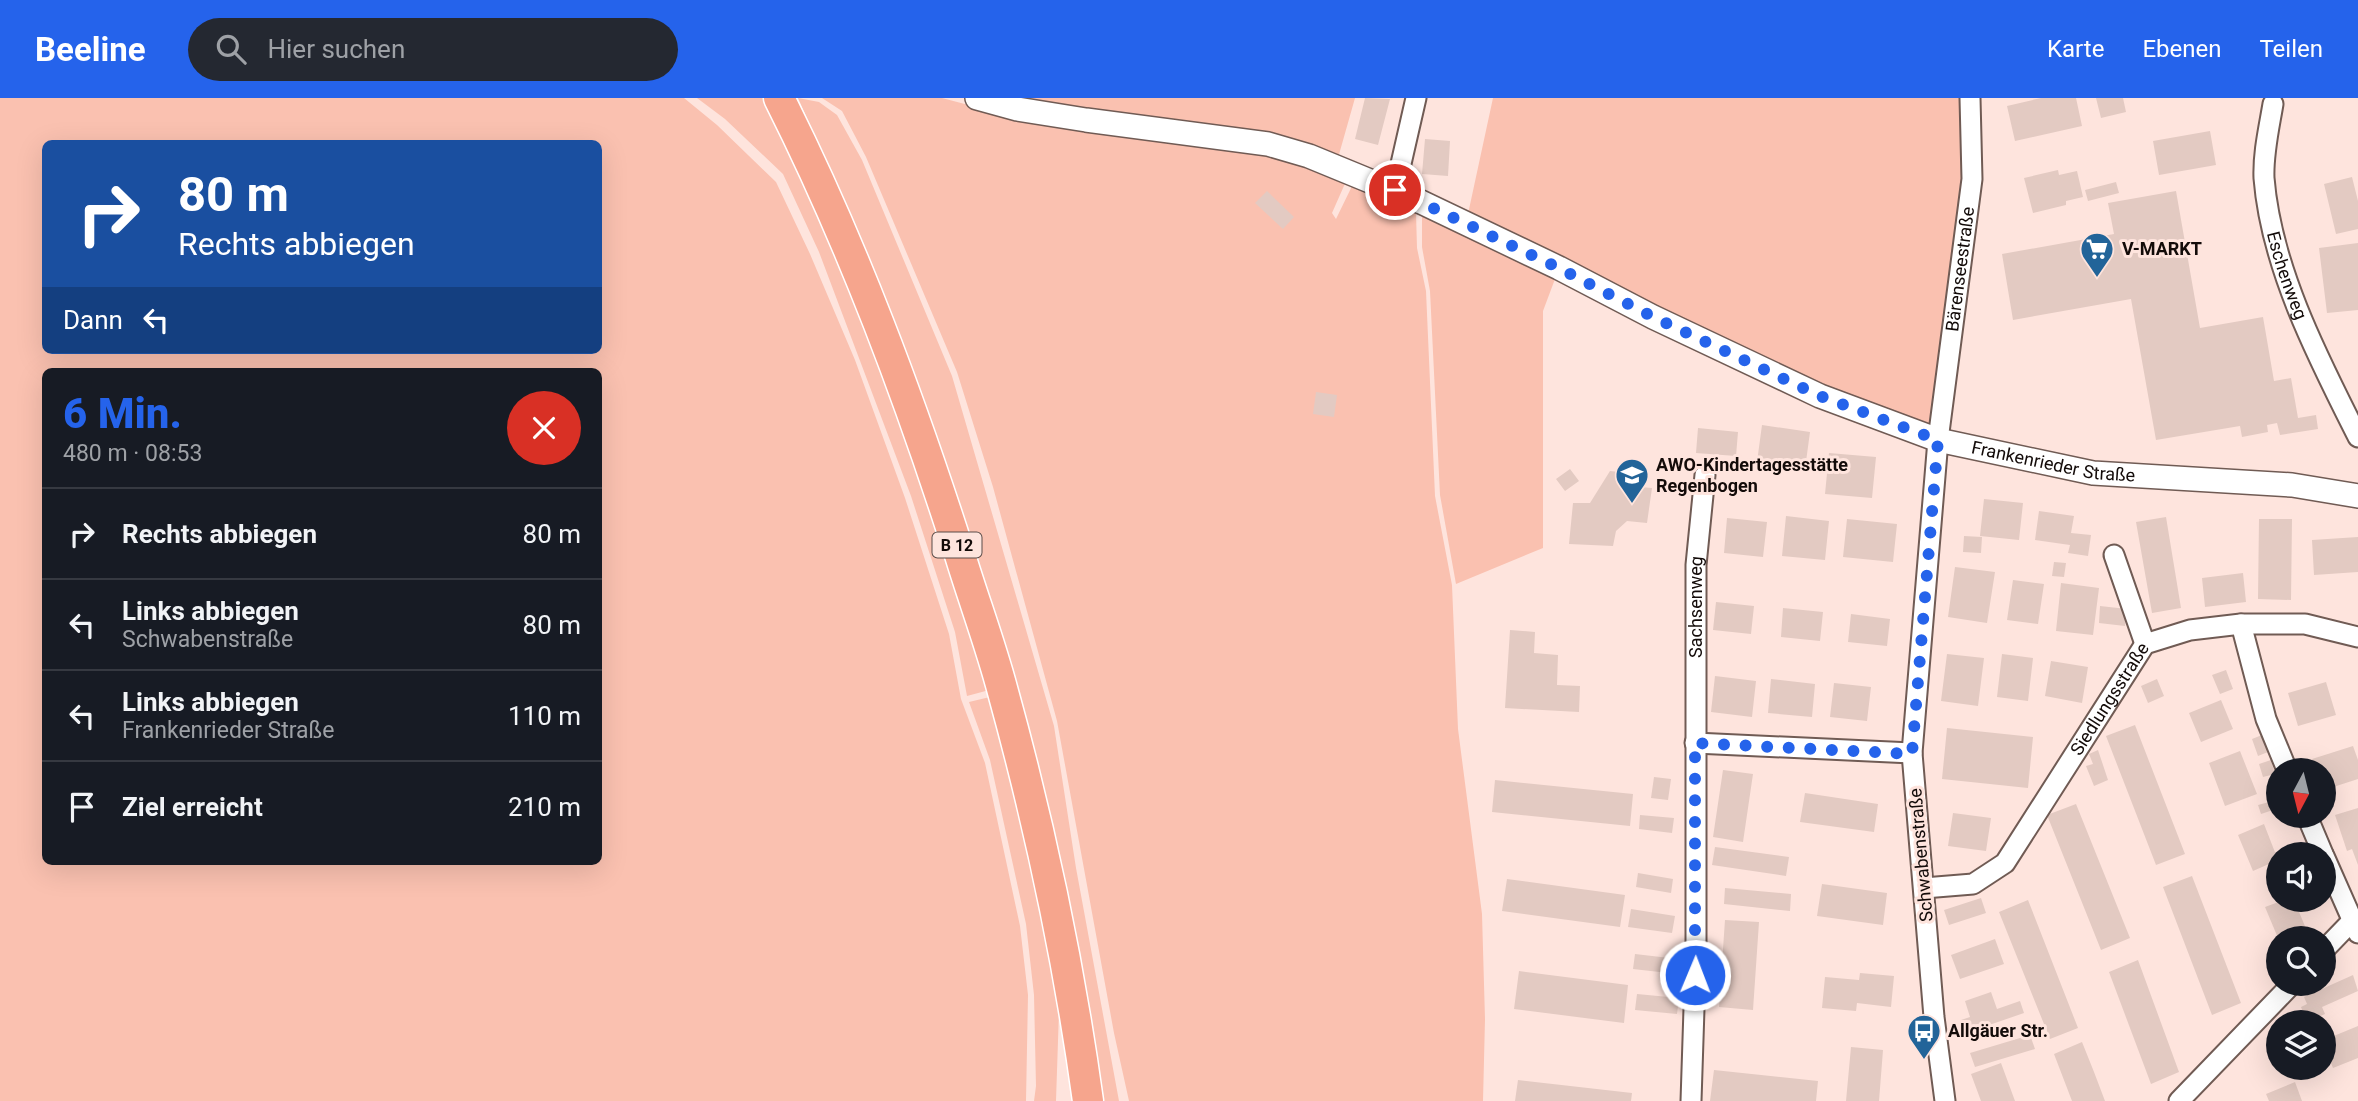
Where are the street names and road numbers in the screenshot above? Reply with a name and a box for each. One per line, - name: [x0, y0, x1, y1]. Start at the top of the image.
- street label: Bärenseestraße: [1941, 205, 1978, 333]
- street label: Eschenweg: [2263, 229, 2312, 322]
- street label: Frankenrieder Straße: [1970, 436, 2136, 486]
- road number: B 12: [932, 532, 982, 558]
- street label: Sachsenweg: [1685, 555, 1707, 658]
- street label: Siedlungsstraße: [2066, 639, 2153, 759]
- street label: Schwabenstraße: [1904, 787, 1937, 923]

